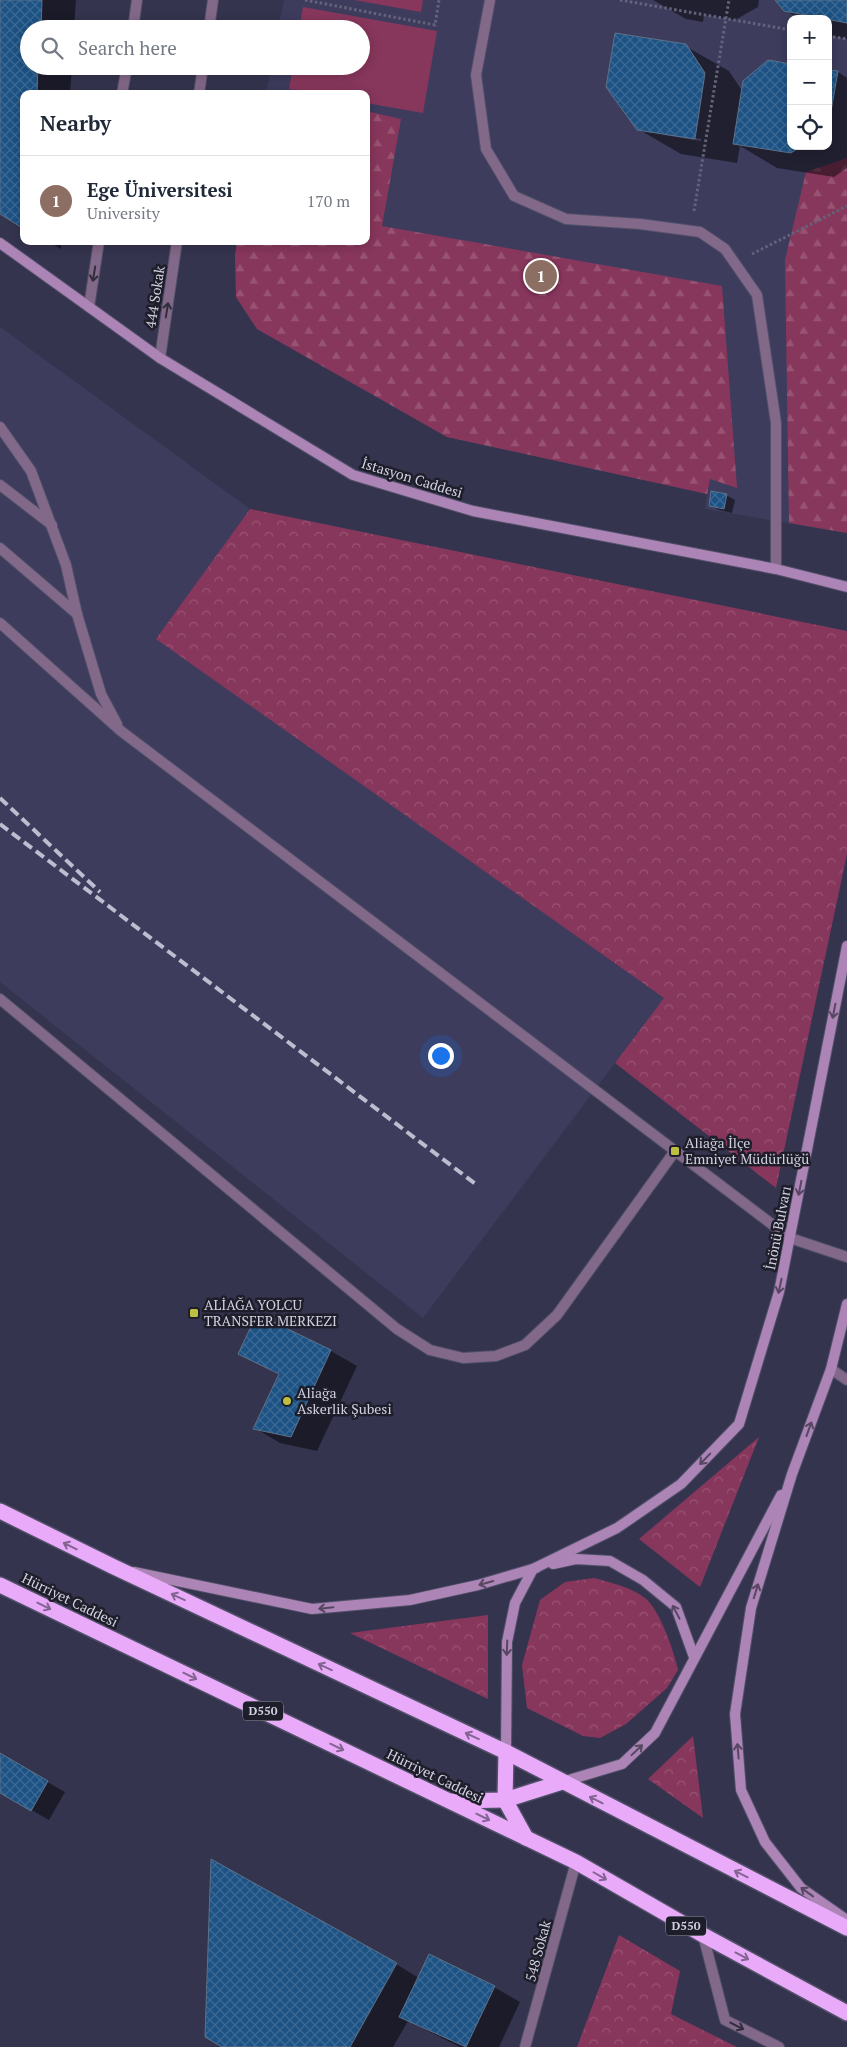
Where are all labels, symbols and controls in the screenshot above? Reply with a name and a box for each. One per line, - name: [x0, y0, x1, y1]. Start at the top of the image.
- map controls: [787, 15, 832, 150]
- button: +: [787, 15, 832, 60]
- search box: [20, 20, 370, 75]
- icon: search: [38, 34, 66, 62]
- text: Search here: [78, 35, 177, 60]
- button: −: [787, 60, 832, 105]
- button: locate: [787, 105, 832, 150]
- text: Nearby: [40, 109, 111, 137]
- text: Ege Üniversitesi: [87, 177, 233, 202]
- text: 1: [51, 190, 61, 212]
- text: 170 m: [307, 190, 350, 212]
- text: University: [87, 202, 160, 224]
- pin: 1: [525, 257, 557, 295]
- street label: 444 Sokak: [140, 264, 169, 329]
- one-way arrow: [89, 266, 99, 282]
- one-way arrow: [162, 302, 172, 318]
- street label: İstasyon Caddesi: [359, 453, 465, 502]
- one-way arrow: [829, 1003, 839, 1019]
- your location: [428, 1043, 454, 1069]
- place label: Aliağa İlçe Emniyet Müdürlüğü: [685, 1133, 809, 1168]
- marker: Aliağa İlçe Emniyet Müdürlüğü: [669, 1145, 681, 1157]
- one-way arrow: [794, 1179, 804, 1195]
- street label: İnönü Bulvarı: [760, 1184, 795, 1272]
- one-way arrow: [775, 1278, 785, 1294]
- place label: ALİAĞA YOLCU TRANSFER MERKEZI: [204, 1295, 337, 1330]
- marker: ALİAĞA YOLCU TRANSFER MERKEZI: [188, 1307, 200, 1319]
- place label: Aliağa Askerlik Şubesi: [297, 1383, 392, 1418]
- marker: Aliağa Askerlik Şubesi: [281, 1395, 293, 1407]
- one-way arrow: [805, 1421, 814, 1437]
- one-way arrow: [699, 1453, 711, 1466]
- one-way arrow: [63, 1541, 78, 1551]
- street label: Hürriyet Caddesi: [19, 1568, 121, 1631]
- one-way arrow: [479, 1578, 495, 1588]
- one-way arrow: [752, 1583, 762, 1599]
- one-way arrow: [171, 1592, 186, 1602]
- one-way arrow: [36, 1602, 51, 1611]
- one-way arrow: [318, 1603, 334, 1613]
- one-way arrow: [671, 1604, 681, 1619]
- one-way arrow: [503, 1639, 512, 1655]
- one-way arrow: [318, 1662, 333, 1671]
- one-way arrow: [182, 1672, 197, 1682]
- road number: D550: [243, 1702, 283, 1720]
- one-way arrow: [465, 1731, 480, 1740]
- one-way arrow: [329, 1743, 344, 1752]
- one-way arrow: [733, 1743, 742, 1759]
- street label: Hürriyet Caddesi: [384, 1744, 486, 1807]
- one-way arrow: [631, 1744, 644, 1756]
- one-way arrow: [589, 1795, 604, 1805]
- one-way arrow: [475, 1813, 490, 1823]
- one-way arrow: [734, 1869, 749, 1878]
- one-way arrow: [593, 1872, 607, 1882]
- one-way arrow: [800, 1887, 814, 1897]
- road number: D550: [666, 1916, 706, 1935]
- street label: 548 Sokak: [520, 1917, 555, 1984]
- one-way arrow: [734, 1951, 749, 1961]
- one-way arrow: [729, 2022, 744, 2031]

